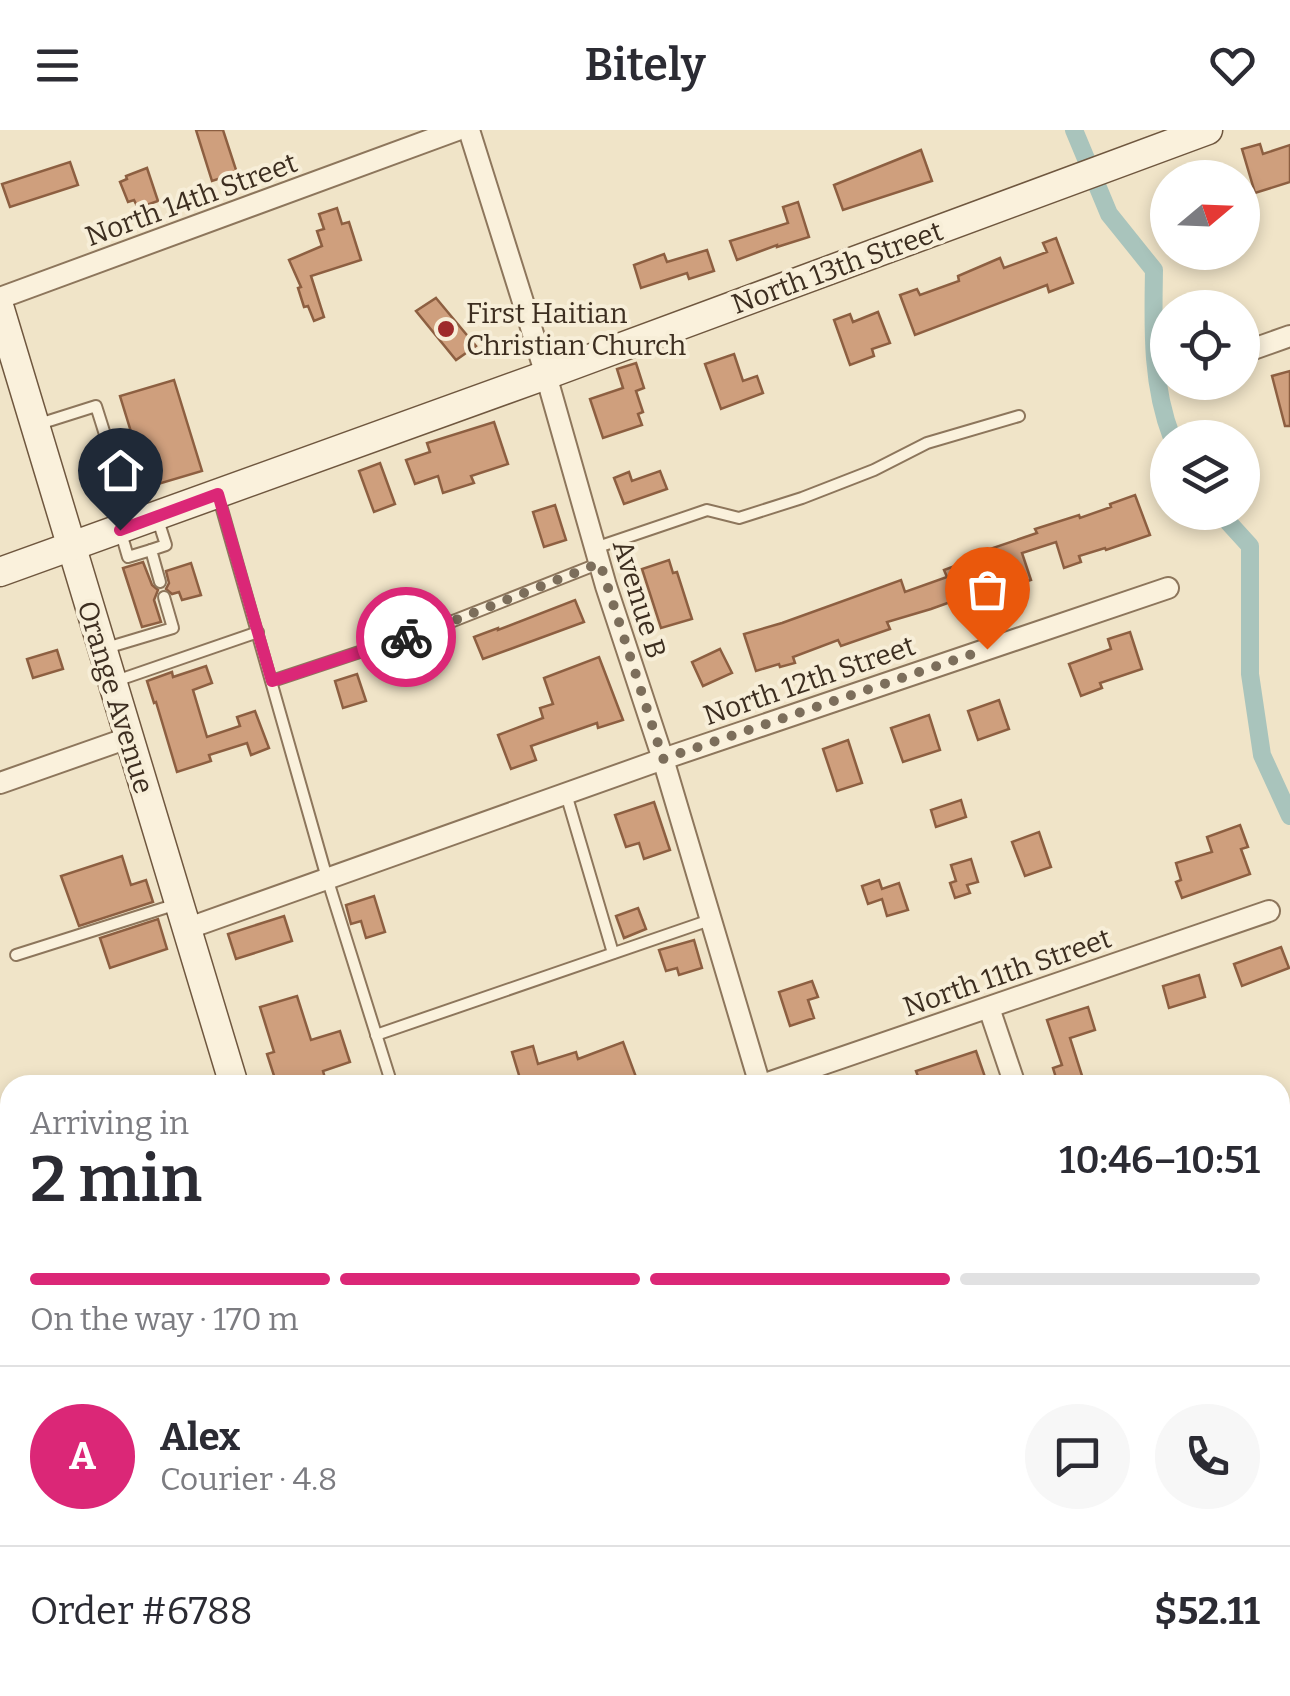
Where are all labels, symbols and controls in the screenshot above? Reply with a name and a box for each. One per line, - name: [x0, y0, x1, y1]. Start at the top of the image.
- icon: menu: [30, 38, 85, 93]
- text: Bitely: [584, 38, 706, 92]
- icon: heart: [1205, 38, 1260, 93]
- street label: North 14th Street: [81, 146, 301, 253]
- north arrow: [1150, 160, 1260, 270]
- map controls: [1150, 160, 1260, 530]
- street label: North 13th Street: [727, 214, 947, 321]
- button: locate: [1150, 290, 1260, 400]
- place label: First Haitian Christian Church: [466, 297, 686, 362]
- marker: First Haitian Christian Church: [435, 318, 457, 340]
- button: layers: [1150, 420, 1260, 530]
- pin: [78, 428, 163, 531]
- icon: home: [93, 443, 148, 498]
- street label: Avenue B: [606, 536, 673, 662]
- pin: [945, 547, 1030, 650]
- icon: bag: [960, 562, 1015, 617]
- courier: [356, 587, 456, 687]
- street label: Orange Avenue: [71, 597, 160, 797]
- icon: bike: [379, 610, 434, 665]
- street label: North 12th Street: [699, 629, 919, 732]
- street label: North 11th Street: [899, 921, 1115, 1024]
- text: Arriving in: [30, 1104, 189, 1142]
- text: 10:46–10:51: [1059, 1137, 1260, 1183]
- text: 2 min: [30, 1140, 202, 1218]
- text: On the way · 170 m: [30, 1300, 299, 1338]
- button: chat: [1025, 1404, 1130, 1509]
- button: phone: [1155, 1404, 1260, 1509]
- text: Alex: [160, 1414, 240, 1460]
- text: A: [69, 1433, 96, 1479]
- text: Courier · 4.8: [160, 1460, 337, 1498]
- text: Order #6788: [30, 1588, 253, 1634]
- text: $52.11: [1154, 1588, 1260, 1634]

